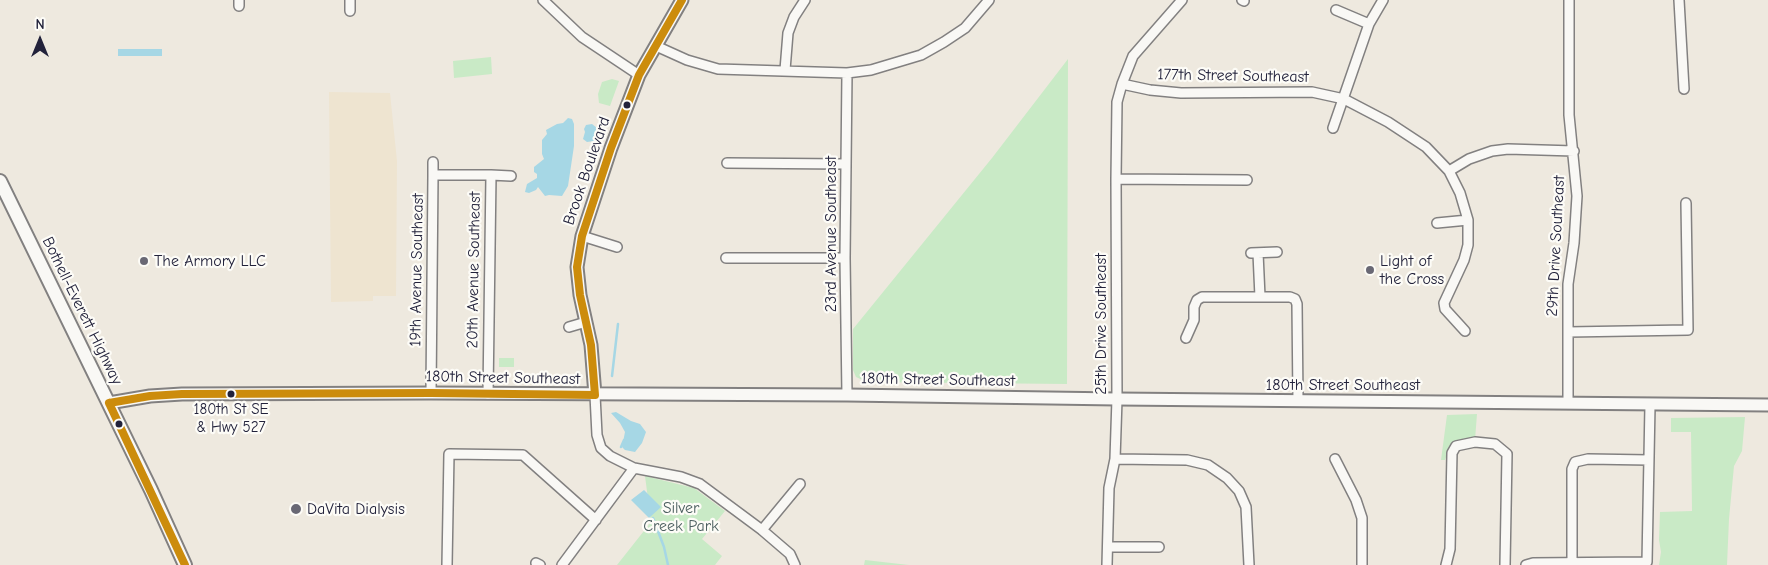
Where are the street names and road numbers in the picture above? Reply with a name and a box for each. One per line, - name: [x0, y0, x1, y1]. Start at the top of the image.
- street label: 177th Street Southeast: [1157, 65, 1309, 87]
- street label: Brook Boulevard: [560, 114, 614, 228]
- street label: 23rd Avenue Southeast: [821, 156, 841, 312]
- street label: 29th Drive Southeast: [1543, 175, 1569, 317]
- street label: 20th Avenue Southeast: [463, 191, 485, 349]
- street label: 19th Avenue Southeast: [406, 193, 428, 347]
- street label: Bothell-Everett Highway: [38, 234, 126, 388]
- street label: 25th Drive Southeast: [1091, 253, 1111, 395]
- street label: 180th Street Southeast: [426, 367, 580, 389]
- street label: 180th Street Southeast: [861, 369, 1015, 391]
- street label: 180th Street Southeast: [1266, 375, 1420, 395]

